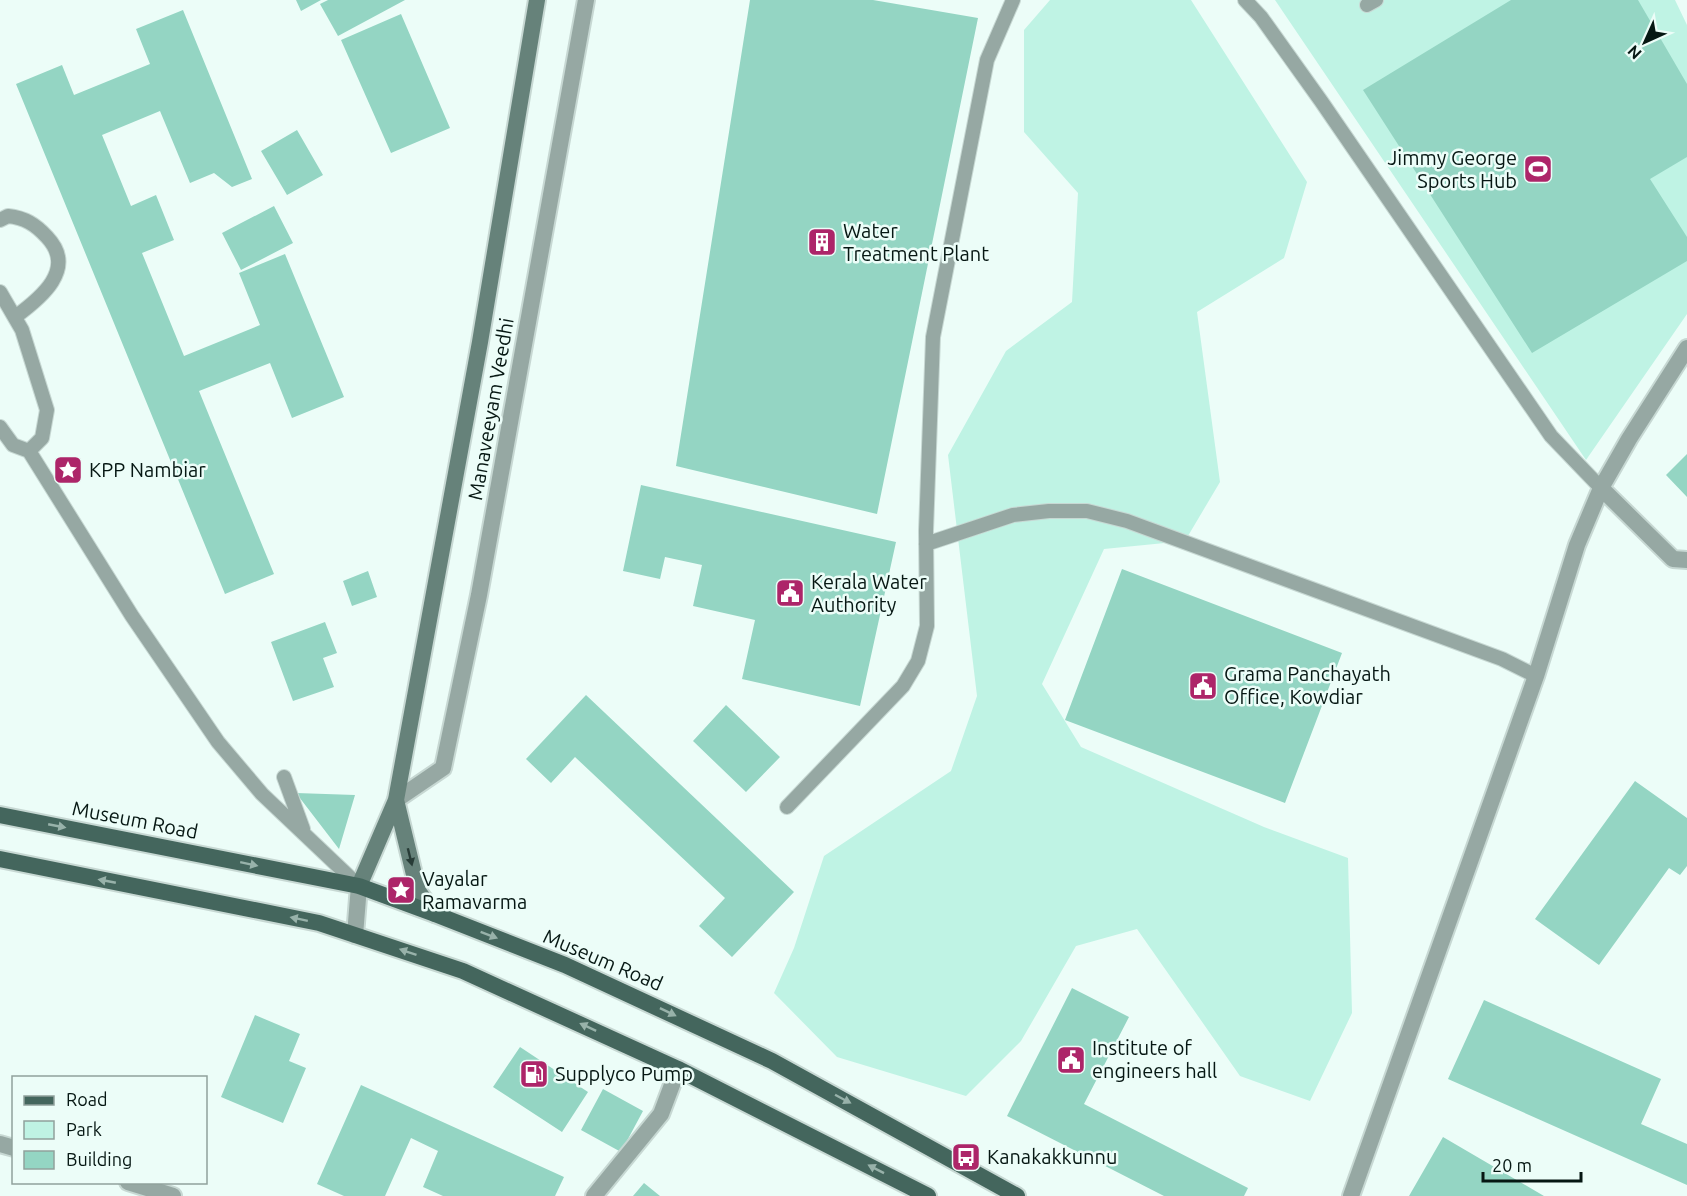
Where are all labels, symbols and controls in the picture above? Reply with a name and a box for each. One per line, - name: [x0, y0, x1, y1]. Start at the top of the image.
- north arrow: [1615, 12, 1675, 72]
- text: N: [1624, 42, 1645, 63]
- place label: Jimmy George Sports Hub: [1387, 146, 1517, 192]
- sports icon: Jimmy George Sports Hub: [1522, 153, 1554, 185]
- place label: Water Treatment Plant: [843, 219, 989, 265]
- building icon: Water Treatment Plant: [806, 226, 838, 258]
- street label: Manaveeyam Veedhi: [463, 316, 518, 502]
- place icon: KPP Nambiar: [52, 454, 84, 486]
- place label: KPP Nambiar: [89, 458, 206, 481]
- place label: Kerala Water Authority: [811, 570, 927, 616]
- public building icon: Kerala Water Authority: [774, 577, 806, 609]
- place label: Grama Panchayath Office, Kowdiar: [1224, 662, 1391, 708]
- public building icon: Grama Panchayath Office, Kowdiar: [1187, 670, 1219, 702]
- street label: Museum Road: [70, 796, 200, 843]
- one-way arrow: [48, 822, 67, 831]
- one-way arrow: [405, 848, 415, 866]
- one-way arrow: [240, 860, 259, 869]
- place label: Vayalar Ramavarma: [422, 867, 527, 913]
- place icon: Vayalar Ramavarma: [385, 874, 417, 906]
- one-way arrow: [98, 876, 117, 885]
- one-way arrow: [289, 914, 308, 923]
- street label: Museum Road: [540, 924, 667, 995]
- one-way arrow: [480, 931, 498, 940]
- one-way arrow: [399, 947, 417, 956]
- one-way arrow: [660, 1007, 677, 1016]
- one-way arrow: [580, 1023, 597, 1032]
- place label: Institute of engineers hall: [1092, 1036, 1217, 1082]
- public building icon: Institute of engineers hall: [1055, 1044, 1087, 1076]
- fuel station icon: Supplyco Pump: [518, 1058, 550, 1090]
- place label: Supplyco Pump: [555, 1062, 693, 1085]
- legend: [12, 1076, 207, 1184]
- text: Road: [66, 1089, 108, 1109]
- one-way arrow: [834, 1094, 851, 1104]
- text: Park: [66, 1119, 102, 1139]
- bus stop icon: Kanakakkunnu: [950, 1141, 982, 1173]
- place label: Kanakakkunnu: [987, 1145, 1117, 1168]
- scale bar: [1483, 1145, 1580, 1183]
- text: Building: [66, 1149, 132, 1169]
- text: 20 m: [1492, 1155, 1532, 1175]
- one-way arrow: [867, 1164, 884, 1174]

